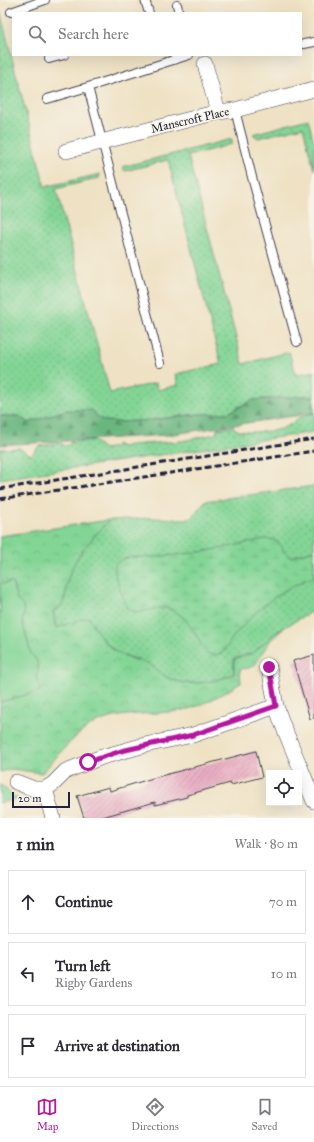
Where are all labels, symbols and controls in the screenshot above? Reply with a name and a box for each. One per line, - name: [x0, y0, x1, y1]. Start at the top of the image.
- search box: [12, 12, 302, 56]
- icon: search: [26, 23, 48, 45]
- text: Search here: [58, 25, 129, 43]
- street label: Manscroft Place: [149, 104, 231, 136]
- route end: [260, 658, 278, 676]
- route start: [79, 753, 97, 771]
- map controls: [266, 770, 302, 806]
- button: locate: [266, 770, 302, 806]
- scale bar: [12, 790, 70, 809]
- text: 20 m: [18, 792, 41, 805]
- text: 1 min: [16, 834, 55, 855]
- text: Walk · 80 m: [235, 836, 298, 852]
- icon: ahead: [17, 891, 39, 913]
- text: Continue: [55, 893, 113, 911]
- text: 70 m: [269, 894, 297, 910]
- text: Turn left: [55, 957, 111, 975]
- icon: left: [17, 963, 39, 985]
- text: 10 m: [271, 966, 297, 982]
- text: Rigby Gardens: [55, 975, 132, 991]
- icon: arrive: [17, 1035, 39, 1057]
- text: Arrive at destination: [55, 1037, 180, 1055]
- tab: Map: [36, 1096, 58, 1133]
- tab: Directions: [131, 1096, 179, 1133]
- tab: Saved: [251, 1096, 278, 1133]

